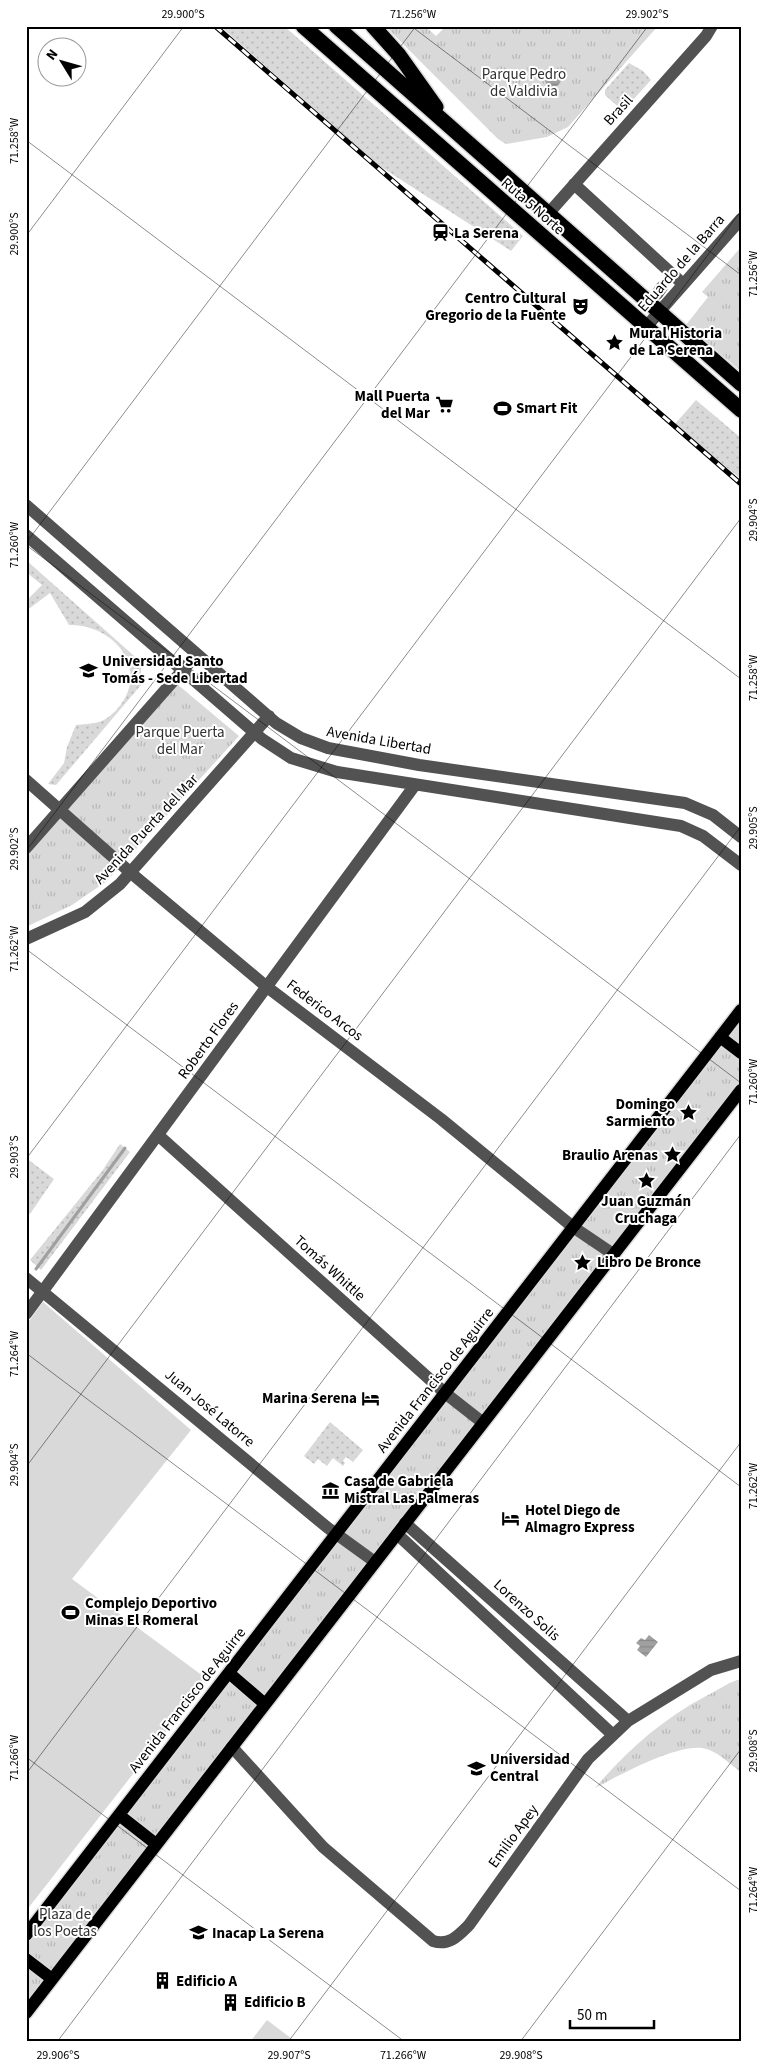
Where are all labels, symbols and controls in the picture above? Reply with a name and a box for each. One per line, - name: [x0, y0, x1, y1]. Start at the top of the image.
- text: 29.900°S: [161, 6, 205, 23]
- text: 71.256°W: [390, 6, 437, 23]
- text: 29.902°S: [625, 6, 669, 23]
- north arrow: [38, 38, 88, 88]
- text: N: [42, 45, 63, 65]
- park label: Parque Pedro de Valdivia: [482, 64, 566, 102]
- street label: Brasil: [599, 90, 638, 130]
- text: 71.258°W: [6, 117, 23, 164]
- street label: Ruta 5 Norte: [496, 173, 569, 240]
- street label: Eduardo de la Barra: [633, 210, 730, 317]
- text: 29.900°S: [6, 212, 23, 256]
- station icon: La Serena: [430, 223, 450, 243]
- place label: La Serena: [454, 223, 519, 244]
- text: 71.256°W: [745, 250, 762, 297]
- place label: Centro Cultural Gregorio de la Fuente: [425, 288, 567, 326]
- theatre icon: Centro Cultural Gregorio de la Fuente: [570, 297, 590, 317]
- place label: Mural Historia de La Serena: [629, 323, 722, 361]
- place icon: Mural Historia de La Serena: [605, 332, 625, 352]
- place label: Mall Puerta del Mar: [355, 386, 430, 424]
- supermarket icon: Mall Puerta del Mar: [434, 395, 454, 415]
- sports icon: Smart Fit: [492, 398, 512, 418]
- place label: Smart Fit: [516, 398, 578, 419]
- text: 29.904°S: [745, 498, 762, 542]
- text: 71.260°W: [6, 521, 23, 568]
- place label: Universidad Santo Tomás - Sede Libertad: [102, 651, 248, 689]
- text: 71.258°W: [745, 654, 762, 701]
- school or university icon: Universidad Santo Tomás - Sede Libertad: [78, 660, 98, 680]
- street label: Avenida Libertad: [325, 721, 433, 760]
- park label: Parque Puerta del Mar: [136, 722, 225, 760]
- street label: Avenida Puerta del Mar: [90, 769, 204, 889]
- text: 29.905°S: [745, 806, 762, 850]
- text: 29.902°S: [6, 827, 23, 871]
- text: 71.262°W: [6, 925, 23, 972]
- street label: Federico Arcos: [282, 975, 367, 1046]
- street label: Roberto Flores: [173, 997, 244, 1084]
- text: 71.260°W: [745, 1058, 762, 1105]
- place label: Domingo Sarmiento: [606, 1094, 675, 1132]
- place icon: Domingo Sarmiento: [679, 1103, 699, 1123]
- text: 29.903°S: [6, 1135, 23, 1179]
- place label: Braulio Arenas: [562, 1145, 658, 1166]
- place icon: Braulio Arenas: [662, 1145, 682, 1165]
- place icon: Juan Guzmán Cruchaga: [636, 1170, 656, 1190]
- place label: Juan Guzmán Cruchaga: [601, 1191, 691, 1229]
- street label: Tomás Whittle: [289, 1231, 370, 1306]
- place icon: Libro De Bronce: [573, 1252, 593, 1272]
- place label: Libro De Bronce: [597, 1252, 701, 1273]
- street label: Avenida Francisco de Aguirre: [372, 1303, 499, 1457]
- text: 71.264°W: [6, 1330, 23, 1377]
- street label: Juan José Latorre: [160, 1365, 259, 1452]
- place label: Marina Serena: [262, 1388, 357, 1409]
- hotel icon: Marina Serena: [361, 1388, 381, 1408]
- text: 29.904°S: [6, 1443, 23, 1487]
- text: 71.262°W: [745, 1462, 762, 1509]
- place label: Casa de Gabriela Mistral Las Palmeras: [344, 1471, 479, 1509]
- museum icon: Casa de Gabriela Mistral Las Palmeras: [320, 1480, 340, 1500]
- place label: Hotel Diego de Almagro Express: [524, 1500, 635, 1538]
- hotel icon: Hotel Diego de Almagro Express: [501, 1509, 521, 1529]
- street label: Lorenzo Solis: [489, 1575, 565, 1646]
- place label: Complejo Deportivo Minas El Romeral: [85, 1593, 217, 1631]
- sports icon: Complejo Deportivo Minas El Romeral: [61, 1602, 81, 1622]
- street label: Avenida Francisco de Aguirre: [124, 1623, 251, 1777]
- text: 29.908°S: [745, 1729, 762, 1773]
- text: 71.266°W: [6, 1734, 23, 1781]
- place label: Universidad Central: [490, 1749, 570, 1787]
- school or university icon: Universidad Central: [466, 1758, 486, 1778]
- street label: Emilio Apey: [483, 1800, 544, 1872]
- text: 71.264°W: [745, 1866, 762, 1913]
- park label: Plaza de los Poetas: [33, 1904, 97, 1942]
- school or university icon: Inacap La Serena: [188, 1923, 208, 1943]
- place label: Inacap La Serena: [212, 1923, 324, 1944]
- building icon: Edificio A: [152, 1971, 172, 1991]
- place label: Edificio A: [176, 1971, 238, 1992]
- building icon: Edificio B: [220, 1992, 240, 2012]
- place label: Edificio B: [244, 1992, 306, 2013]
- scale bar: [570, 1998, 653, 2030]
- text: 50 m: [577, 2005, 607, 2026]
- text: 29.906°S: [36, 2047, 80, 2064]
- text: 29.907°S: [267, 2047, 311, 2064]
- text: 71.266°W: [380, 2047, 427, 2064]
- text: 29.908°S: [499, 2047, 543, 2064]

